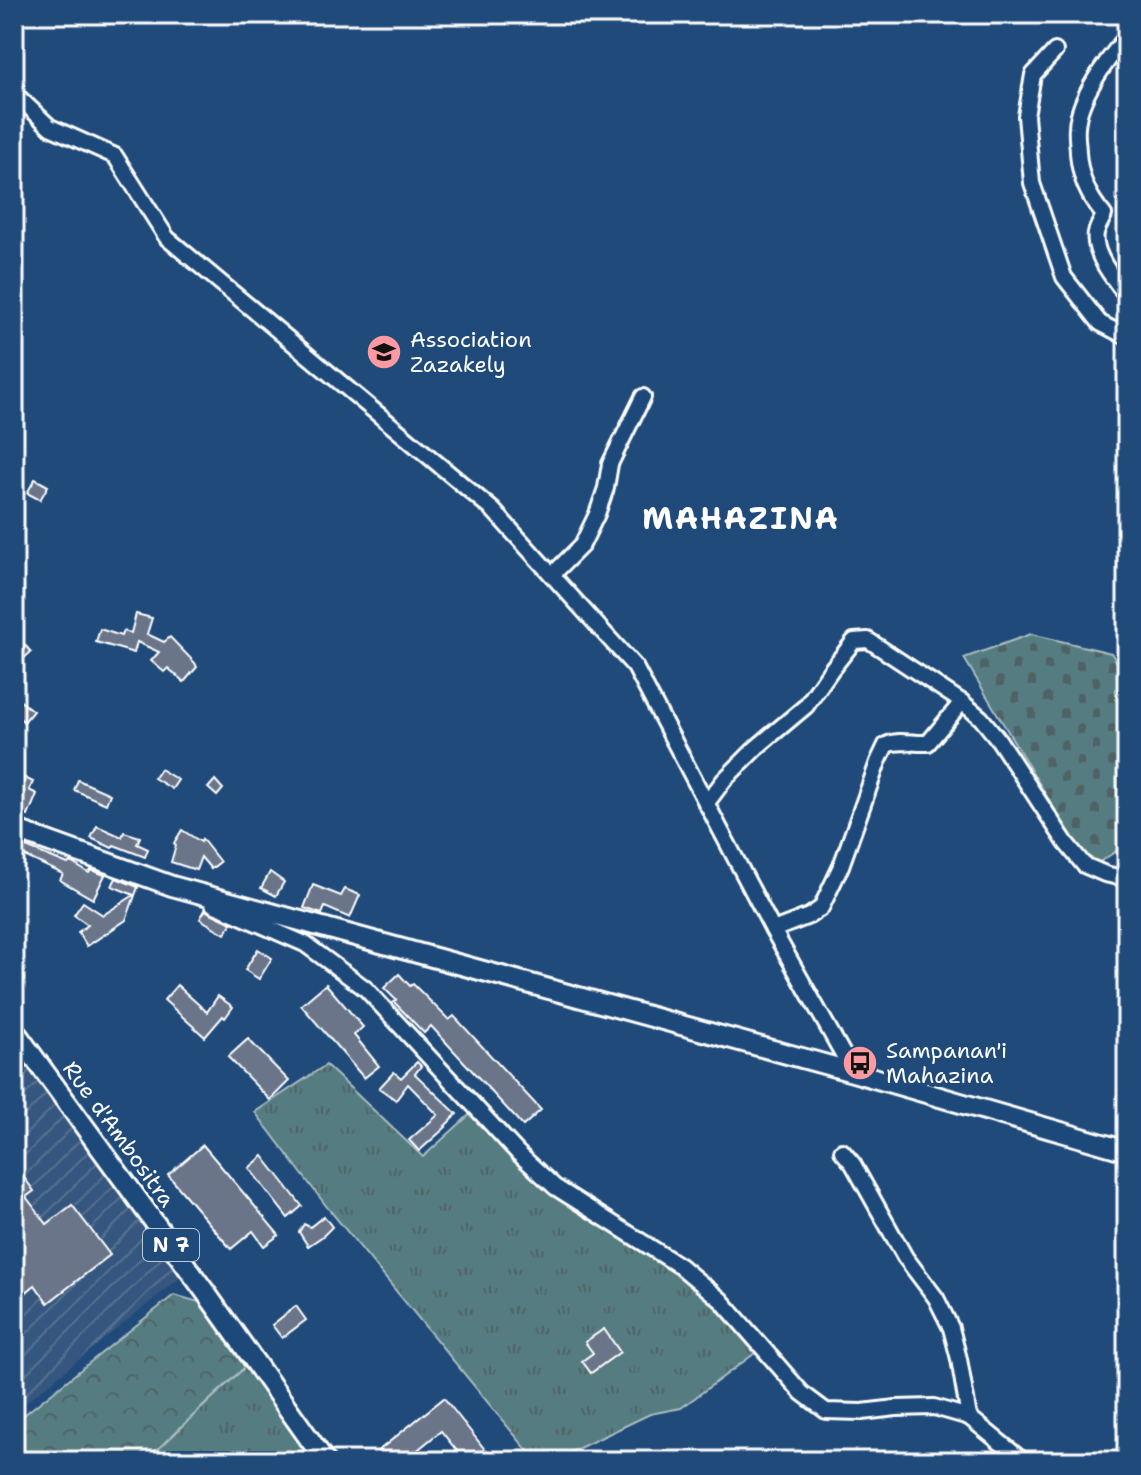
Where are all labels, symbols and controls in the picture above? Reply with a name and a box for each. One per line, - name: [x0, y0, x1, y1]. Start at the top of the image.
- place label: Association Zazakely: [410, 325, 532, 379]
- school or university icon: Association Zazakely: [365, 333, 403, 371]
- district label: MAHAZINA: [642, 498, 840, 539]
- place label: Sampanan'i Mahazina: [886, 1036, 1007, 1090]
- bus stop icon: Sampanan'i Mahazina: [841, 1044, 879, 1082]
- street label: Rue d'Ambositra: [56, 1055, 182, 1213]
- road number: N 7: [143, 1229, 199, 1261]

